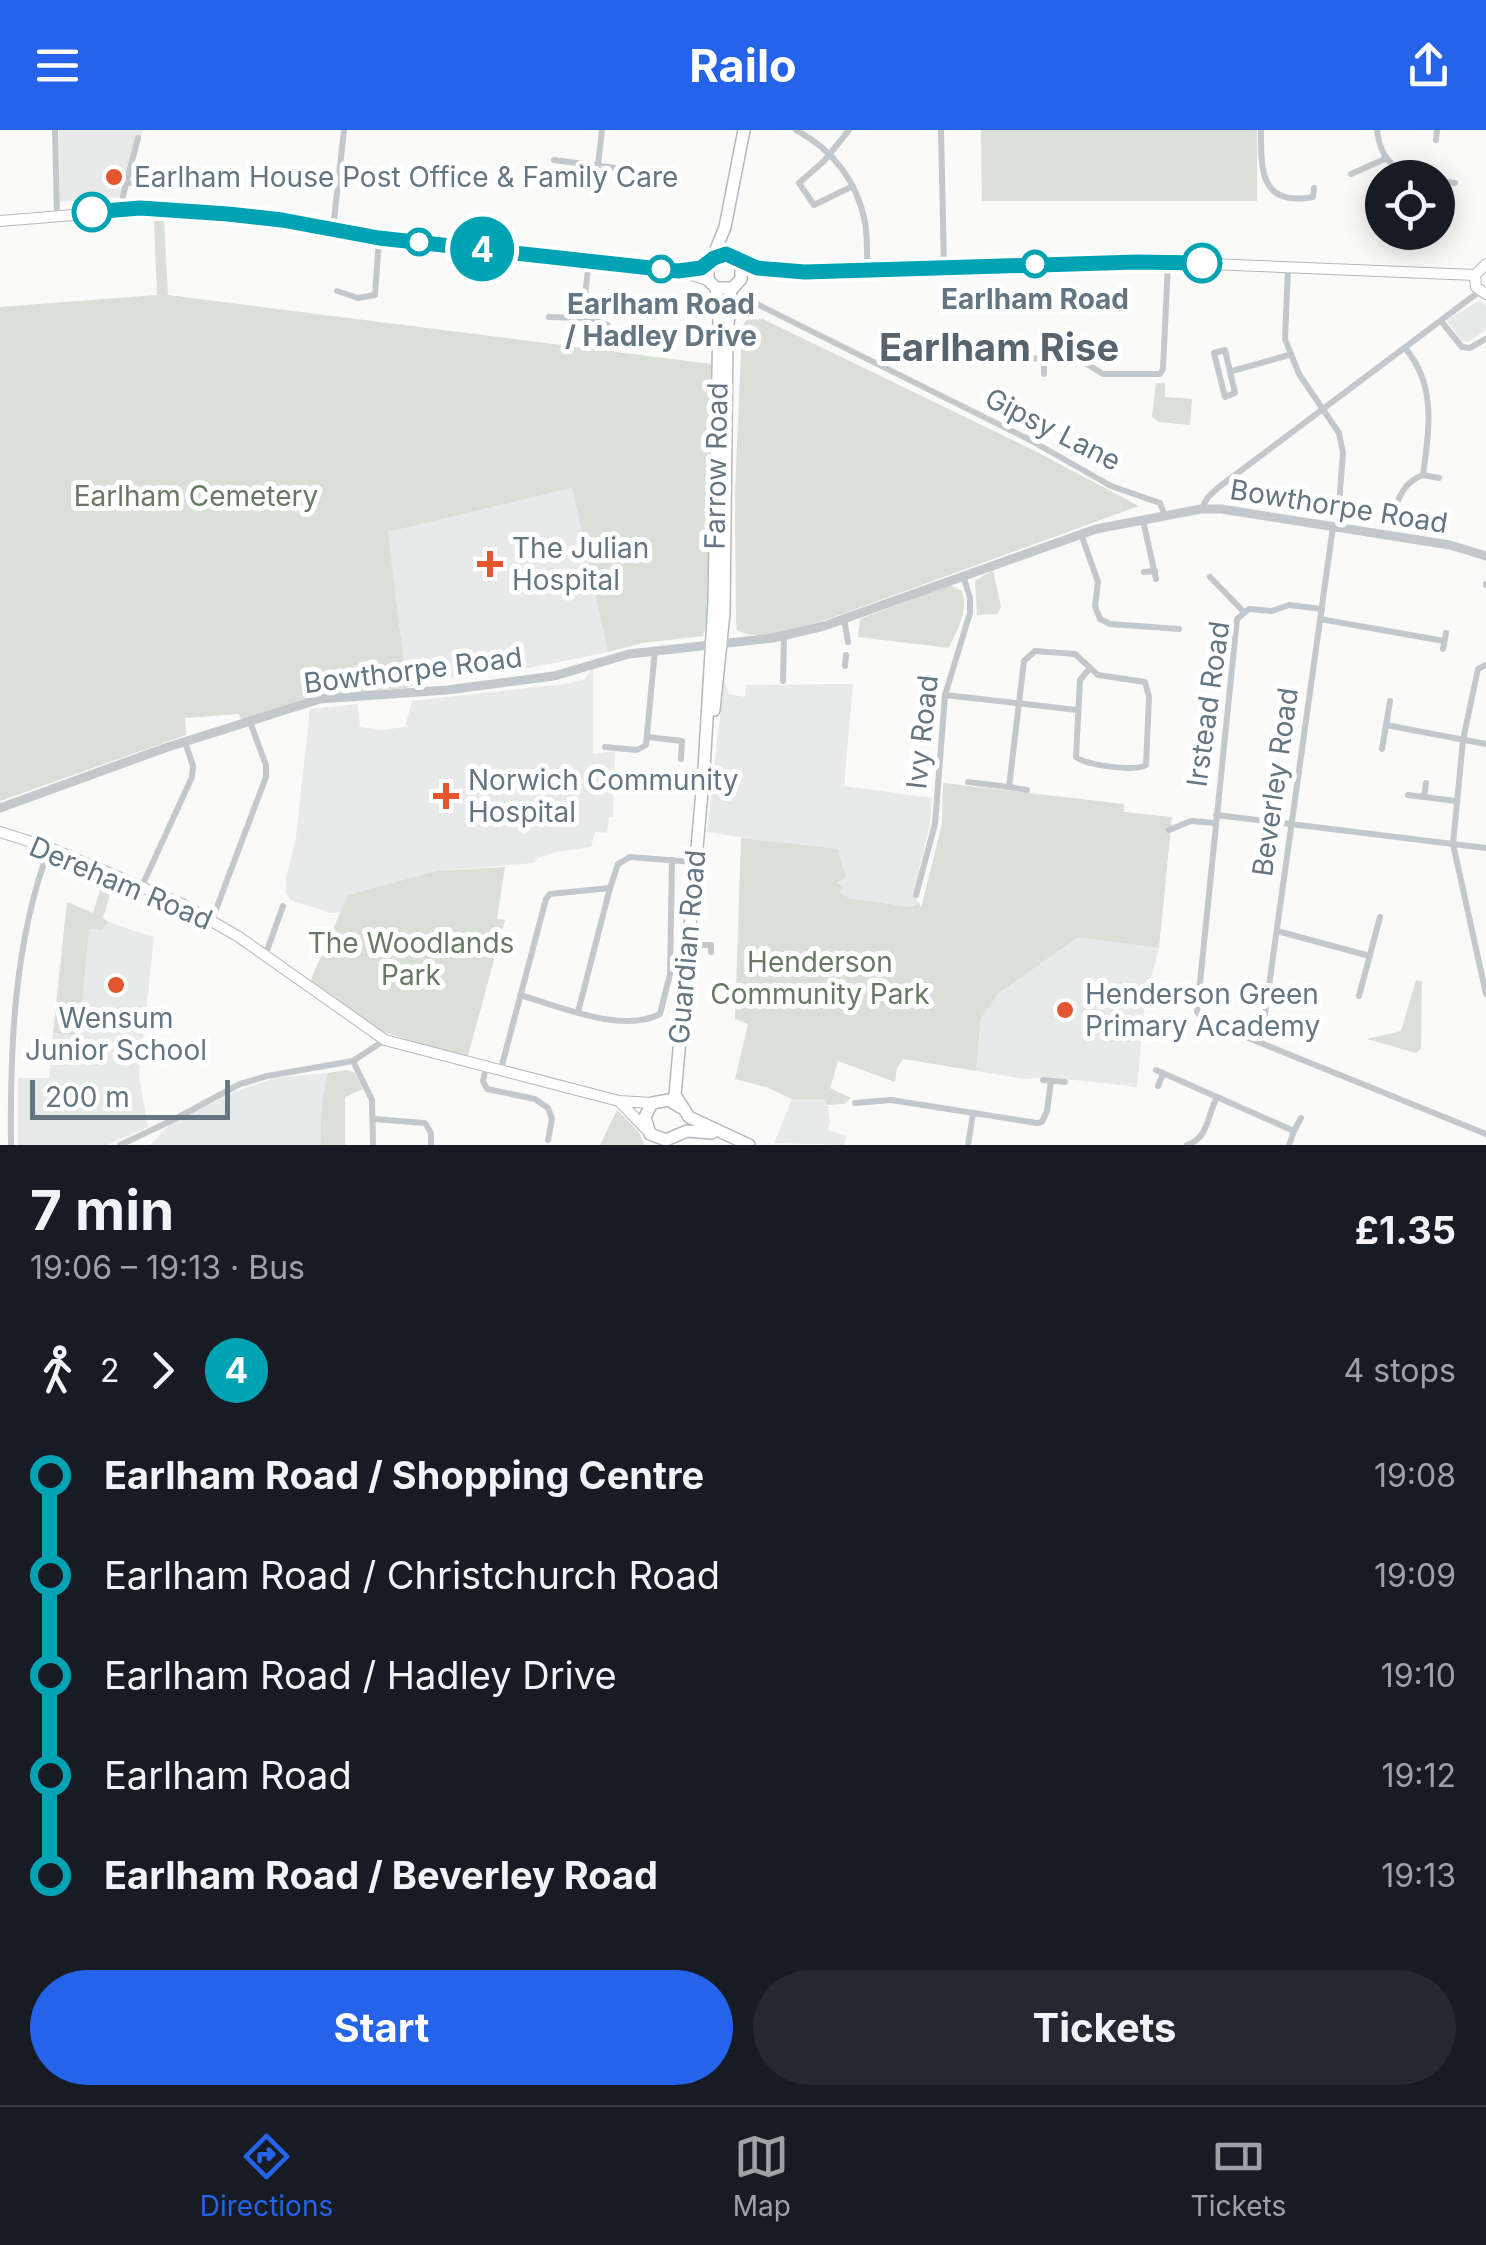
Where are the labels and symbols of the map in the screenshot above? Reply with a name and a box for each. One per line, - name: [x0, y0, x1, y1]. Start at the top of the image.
- place label: Earlham House Post Office & Family Care: [134, 160, 678, 194]
- marker: Earlham House Post Office & Family Care: [103, 166, 125, 188]
- unlabelled marker: [73, 193, 111, 231]
- line badge: 4: [450, 216, 514, 282]
- unlabelled marker: [406, 229, 432, 255]
- unlabelled marker: [1183, 244, 1221, 282]
- marker: Earlham Road: [1022, 251, 1048, 277]
- marker: Earlham Road / Hadley Drive: [648, 256, 674, 282]
- place label: Earlham Road: [941, 282, 1129, 316]
- place label: Earlham Road / Hadley Drive: [565, 287, 757, 353]
- district label: Earlham Rise: [879, 324, 1119, 370]
- street label: Gipsy Lane: [980, 380, 1126, 478]
- street label: Farrow Road: [698, 382, 734, 550]
- street label: Bowthorpe Road: [1228, 472, 1450, 540]
- park label: Earlham Cemetery: [74, 479, 318, 513]
- place label: The Julian Hospital: [512, 531, 649, 597]
- marker: The Julian Hospital: [477, 551, 503, 577]
- street label: Irstead Road: [1180, 619, 1236, 789]
- street label: Bowthorpe Road: [302, 640, 524, 700]
- street label: Ivy Road: [899, 673, 945, 791]
- street label: Beverley Road: [1245, 685, 1305, 879]
- place label: Norwich Community Hospital: [468, 763, 738, 829]
- marker: Norwich Community Hospital: [433, 783, 459, 809]
- street label: Dereham Road: [25, 829, 217, 937]
- street label: Guardian Road: [662, 848, 712, 1046]
- park label: The Woodlands Park: [308, 926, 514, 992]
- park label: Henderson Community Park: [710, 945, 930, 1011]
- marker: Wensum Junior School: [105, 974, 127, 996]
- place label: Henderson Green Primary Academy: [1085, 977, 1320, 1043]
- marker: Henderson Green Primary Academy: [1054, 999, 1076, 1021]
- place label: Wensum Junior School: [25, 1001, 207, 1067]
- scale bar: [30, 1075, 230, 1120]

